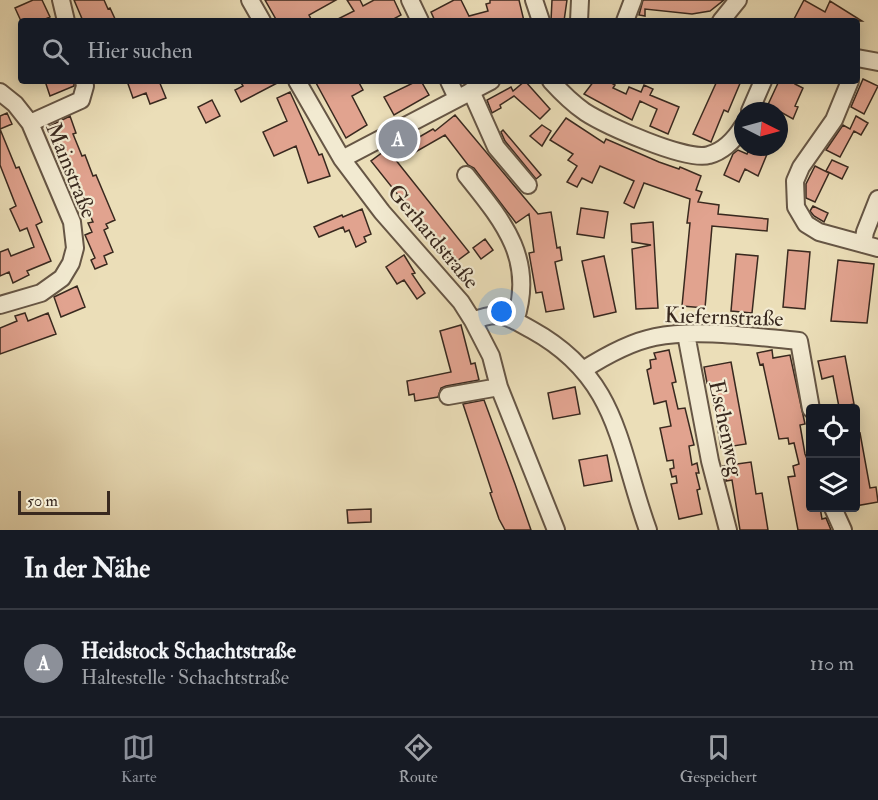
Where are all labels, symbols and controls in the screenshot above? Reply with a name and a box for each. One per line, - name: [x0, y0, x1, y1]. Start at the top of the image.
- search box: [18, 18, 860, 84]
- icon: search: [39, 35, 72, 68]
- text: Hier suchen: [87, 37, 193, 65]
- north arrow: [734, 102, 788, 156]
- pin: A: [378, 116, 418, 162]
- street label: Mainstraße: [39, 119, 103, 222]
- street label: Gerhardstraße: [381, 179, 485, 295]
- your location: [487, 297, 516, 326]
- street label: Kiefernstraße: [664, 301, 784, 333]
- street label: Eschenweg: [702, 378, 750, 480]
- map controls: [806, 404, 860, 512]
- button: locate: [806, 404, 860, 458]
- button: layers: [806, 458, 860, 512]
- scale bar: [18, 488, 110, 516]
- text: 50 m: [27, 491, 58, 511]
- text: In der Nähe: [24, 553, 150, 585]
- text: Heidstock Schachtstraße: [81, 637, 296, 665]
- text: A: [37, 651, 50, 676]
- text: 110 m: [810, 651, 854, 676]
- text: Haltestelle · Schachtstraße: [81, 665, 289, 690]
- tab: Karte: [121, 731, 157, 787]
- tab: Route: [399, 731, 438, 787]
- tab: Gespeichert: [680, 731, 757, 787]

